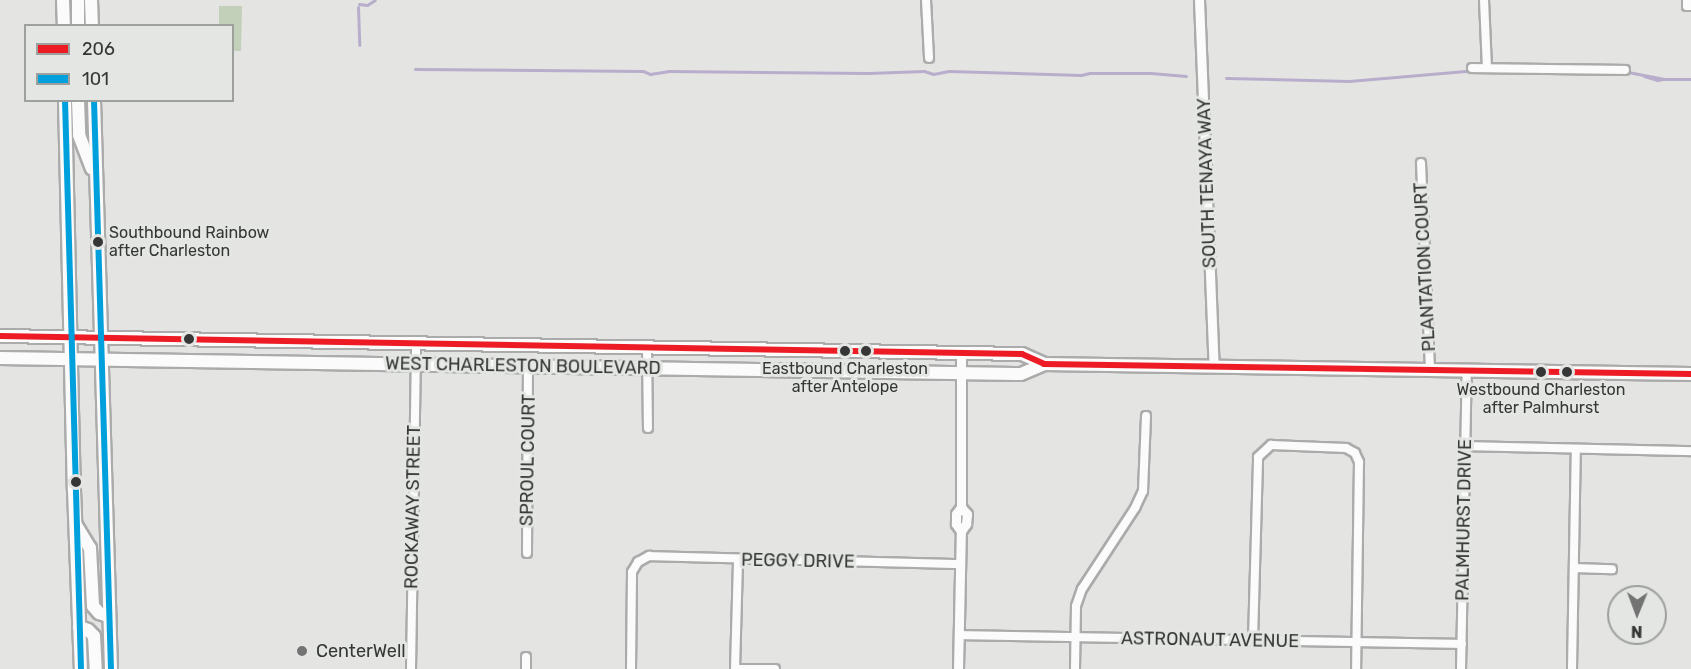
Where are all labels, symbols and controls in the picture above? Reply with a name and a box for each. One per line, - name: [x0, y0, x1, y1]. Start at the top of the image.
- legend: [24, 24, 234, 102]
- text: 206: [82, 38, 115, 60]
- text: 101: [82, 68, 109, 90]
- street label: SOUTH TENAYA WAY: [1193, 97, 1221, 269]
- street label: PLANTATION COURT: [1410, 182, 1440, 352]
- place label: Southbound Rainbow after Charleston: [109, 223, 269, 261]
- marker: Southbound Rainbow after Charleston: [92, 236, 104, 248]
- unlabelled marker: [183, 333, 195, 345]
- marker: Eastbound Charleston after Antelope: [839, 345, 851, 357]
- unlabelled marker: [860, 345, 872, 357]
- street label: WEST CHARLESTON BOULEVARD: [385, 353, 661, 379]
- place label: Eastbound Charleston after Antelope: [762, 359, 928, 397]
- marker: Westbound Charleston after Palmhurst: [1535, 366, 1547, 378]
- unlabelled marker: [1561, 366, 1573, 378]
- place label: Westbound Charleston after Palmhurst: [1457, 380, 1625, 418]
- street label: SPROUL COURT: [516, 393, 540, 527]
- street label: ROCKAWAY STREET: [401, 425, 425, 589]
- street label: PALMHURST DRIVE: [1452, 439, 1476, 601]
- unlabelled marker: [70, 476, 82, 488]
- street label: PEGGY DRIVE: [741, 549, 855, 573]
- north arrow: [1607, 585, 1667, 645]
- text: N: [1631, 622, 1643, 641]
- street label: ASTRONAUT AVENUE: [1120, 628, 1300, 652]
- place label: CenterWell: [316, 640, 406, 662]
- marker: CenterWell: [293, 642, 311, 660]

